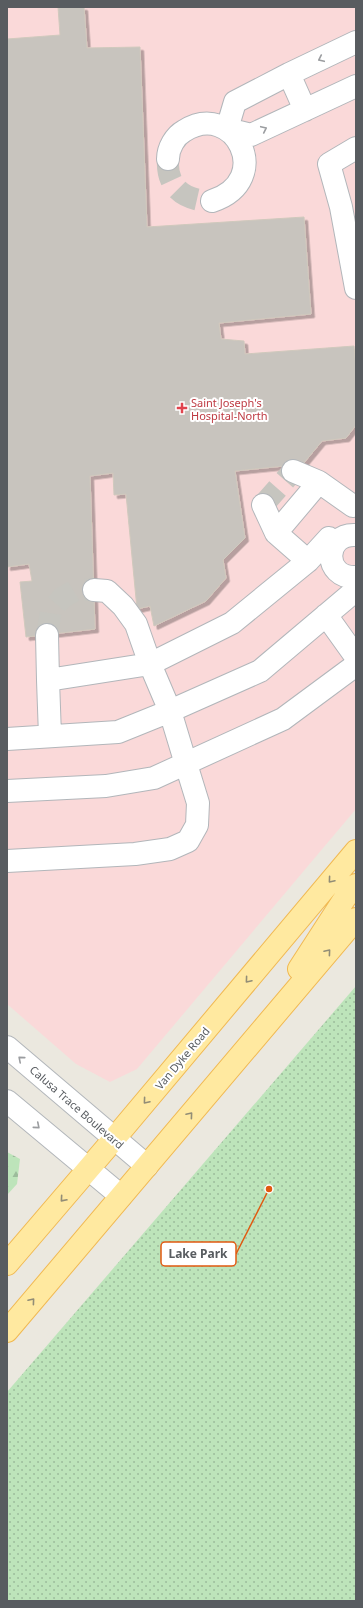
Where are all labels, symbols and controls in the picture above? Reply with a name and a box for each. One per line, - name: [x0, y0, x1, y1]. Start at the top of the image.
- one-way arrow: [317, 54, 325, 62]
- one-way arrow: [260, 126, 267, 134]
- place label: Saint Joseph's Hospital-North: [191, 395, 268, 423]
- marker: Saint Joseph's Hospital-North: [176, 402, 188, 414]
- one-way arrow: [328, 876, 335, 883]
- one-way arrow: [324, 949, 331, 956]
- one-way arrow: [245, 976, 252, 983]
- street label: Van Dyke Road: [151, 1024, 213, 1092]
- one-way arrow: [18, 1057, 26, 1064]
- street label: Calusa Trace Boulevard: [27, 1062, 127, 1152]
- one-way arrow: [144, 1097, 151, 1104]
- one-way arrow: [186, 1113, 193, 1120]
- one-way arrow: [32, 1122, 40, 1129]
- one-way arrow: [60, 1194, 68, 1202]
- callout: Lake Park: [161, 1242, 236, 1266]
- text: Lake Park: [168, 1245, 228, 1262]
- one-way arrow: [28, 1298, 35, 1306]

